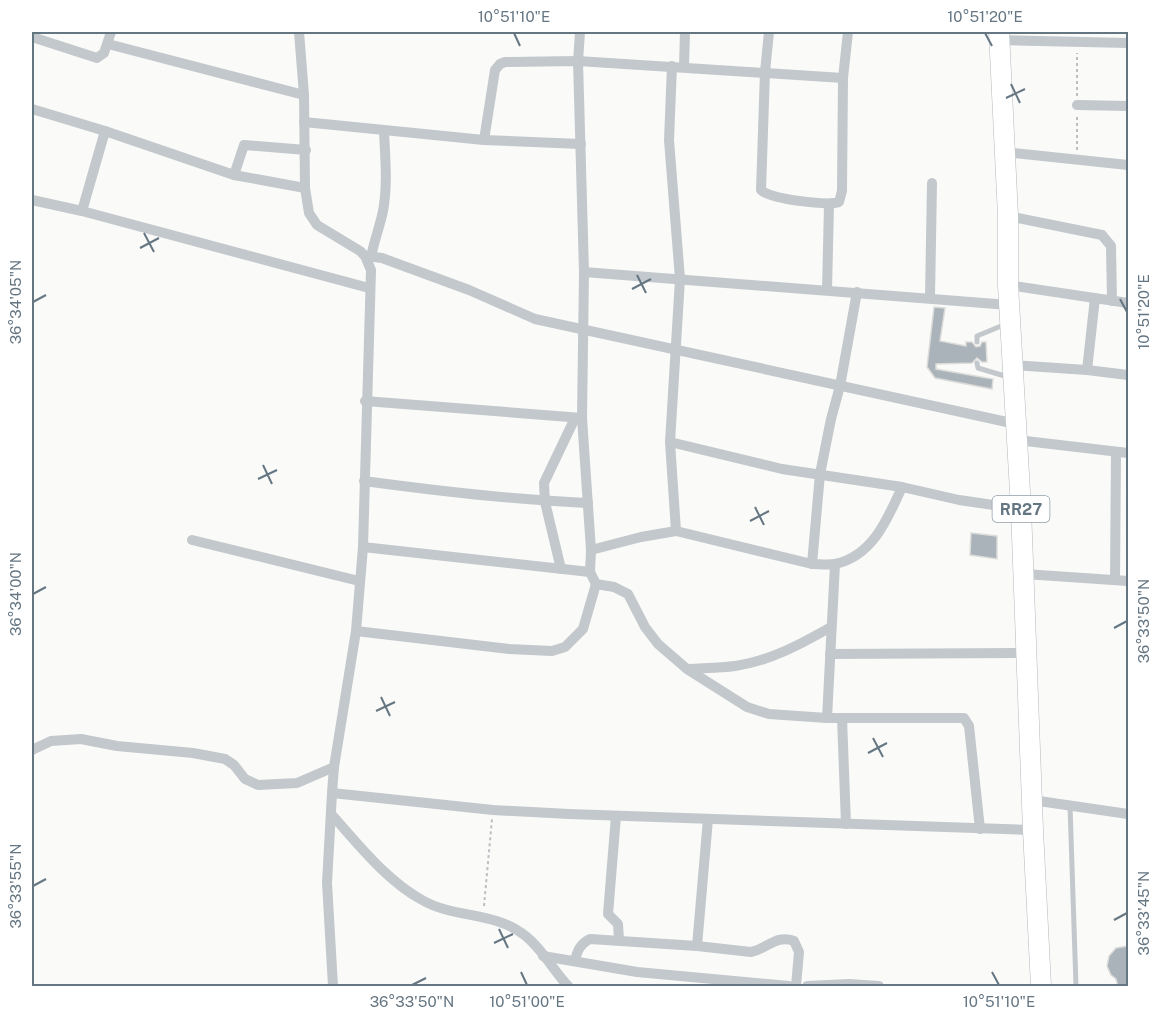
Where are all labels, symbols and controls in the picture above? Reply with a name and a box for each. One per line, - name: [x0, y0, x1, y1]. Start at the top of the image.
- text: 10°51'10"E: [478, 8, 550, 25]
- text: 10°51'20"E: [947, 8, 1023, 25]
- text: 36°34'05"N: [7, 260, 24, 344]
- text: 10°51'20"E: [1135, 274, 1152, 350]
- road number: RR27: [992, 496, 1050, 522]
- text: 36°34'00"N: [7, 552, 24, 636]
- text: 36°33'50"N: [1135, 579, 1152, 663]
- text: 36°33'55"N: [7, 843, 24, 929]
- text: 36°33'45"N: [1135, 871, 1152, 955]
- text: 36°33'50"N: [370, 993, 454, 1010]
- text: 10°51'00"E: [489, 993, 565, 1010]
- text: 10°51'10"E: [963, 993, 1035, 1010]

